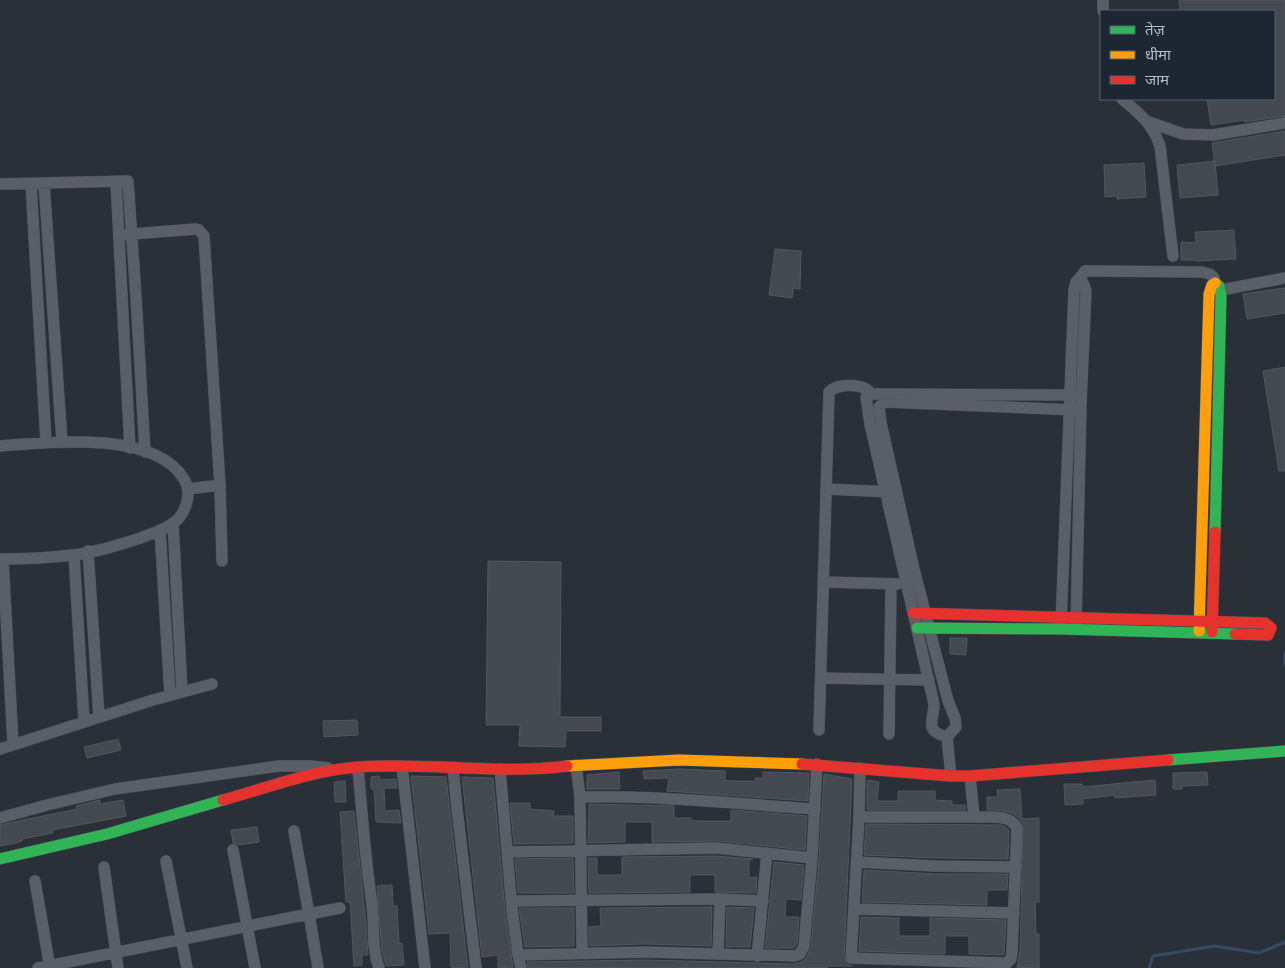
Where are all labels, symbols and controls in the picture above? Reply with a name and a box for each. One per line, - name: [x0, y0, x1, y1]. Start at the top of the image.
- legend: [1100, 10, 1275, 100]
- text: तेज़: [1145, 20, 1166, 39]
- text: धीमा: [1145, 45, 1172, 64]
- text: जाम: [1145, 70, 1170, 89]

